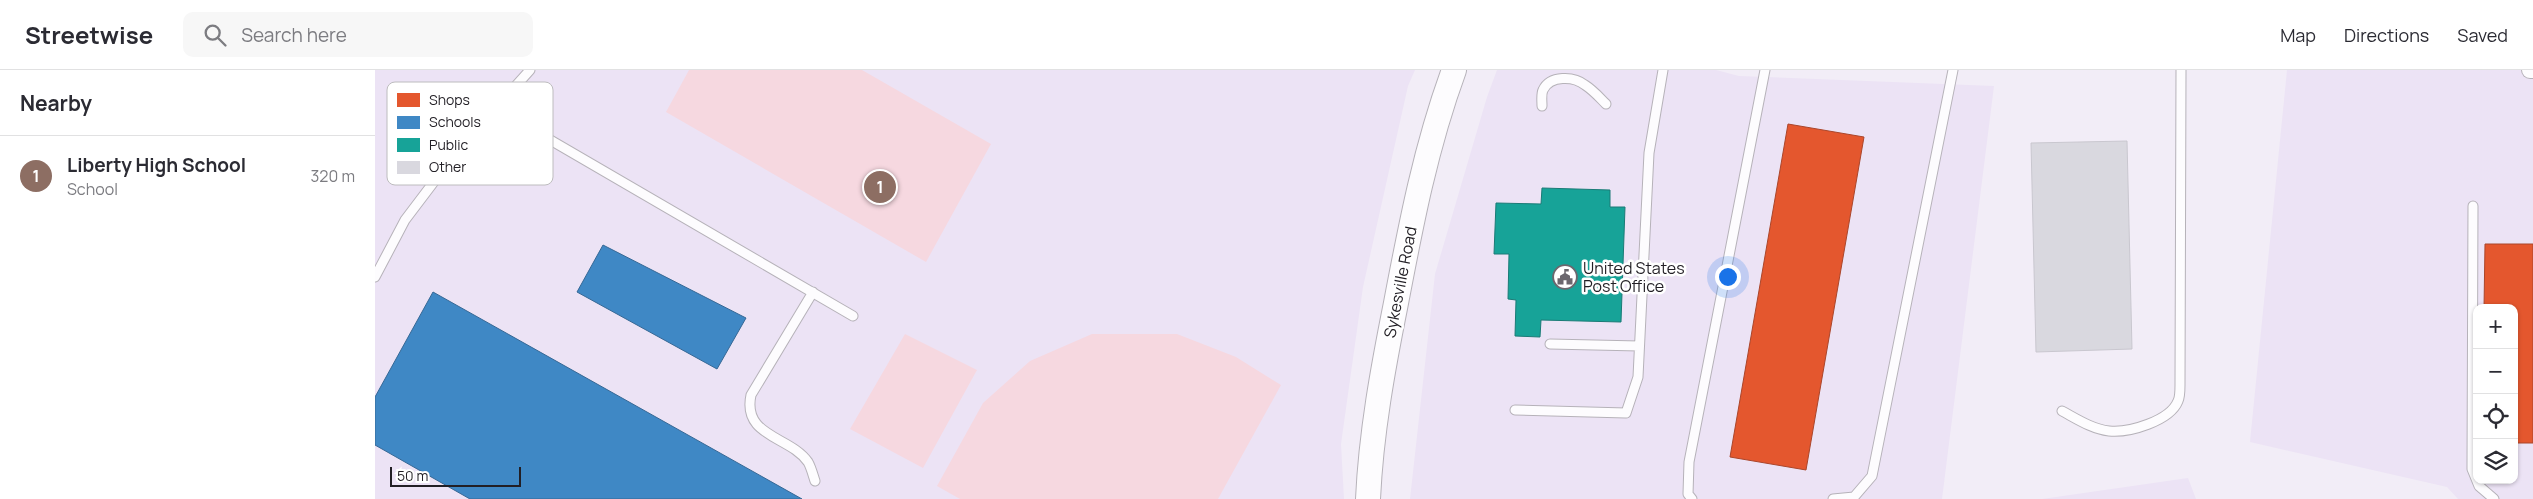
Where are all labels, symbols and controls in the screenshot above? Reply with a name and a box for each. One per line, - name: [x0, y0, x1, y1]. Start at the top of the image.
- search box: [183, 12, 533, 57]
- text: Streetwise: [25, 18, 153, 51]
- icon: search: [201, 21, 229, 49]
- text: Search here: [241, 22, 347, 48]
- text: Map: [2280, 23, 2316, 47]
- text: Directions: [2344, 23, 2429, 47]
- text: Saved: [2457, 23, 2508, 47]
- legend: [387, 82, 553, 185]
- text: Nearby: [20, 89, 92, 117]
- text: Shops: [429, 90, 470, 109]
- text: Schools: [429, 112, 481, 131]
- text: Public: [429, 135, 469, 154]
- text: Liberty High School: [67, 152, 246, 178]
- text: Other: [429, 157, 466, 176]
- text: 1: [32, 165, 40, 187]
- text: 320 m: [311, 165, 355, 187]
- pin: 1: [864, 168, 896, 206]
- text: School: [67, 178, 118, 200]
- street label: Sykesville Road: [1378, 224, 1422, 340]
- place label: United States Post Office: [1583, 257, 1685, 297]
- public building icon: United States Post Office: [1552, 264, 1578, 290]
- your location: [1715, 264, 1741, 290]
- map controls: [2473, 304, 2518, 484]
- button: +: [2473, 304, 2518, 349]
- button: −: [2473, 349, 2518, 394]
- button: locate: [2473, 394, 2518, 439]
- button: layers: [2473, 439, 2518, 484]
- scale bar: [390, 464, 521, 487]
- text: 50 m: [397, 466, 428, 485]

